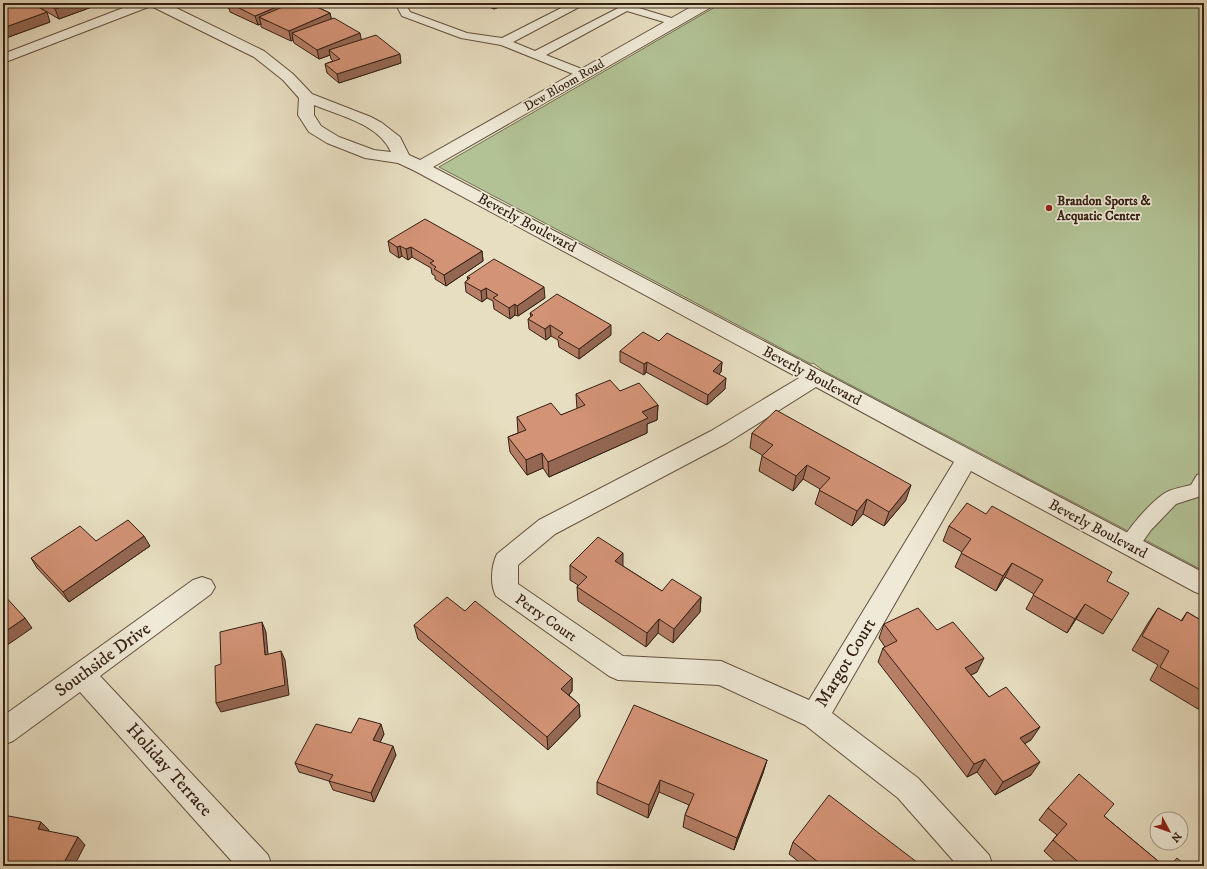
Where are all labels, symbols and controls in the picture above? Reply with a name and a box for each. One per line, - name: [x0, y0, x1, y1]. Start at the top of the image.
- street label: Dew Bloom Road: [521, 55, 608, 115]
- street label: Beverly Boulevard: [474, 189, 580, 257]
- place label: Brandon Sports & Acquatic Center: [1056, 193, 1150, 225]
- marker: Brandon Sports & Acquatic Center: [1044, 203, 1054, 213]
- street label: Beverly Boulevard: [759, 342, 865, 410]
- street label: Beverly Boulevard: [1045, 495, 1151, 563]
- street label: Perry Court: [511, 590, 581, 646]
- street label: Margot Court: [811, 614, 881, 711]
- street label: Southside Drive: [51, 618, 155, 702]
- street label: Holiday Terrace: [121, 719, 217, 821]
- north arrow: [1149, 811, 1189, 851]
- text: N: [1168, 829, 1184, 845]

